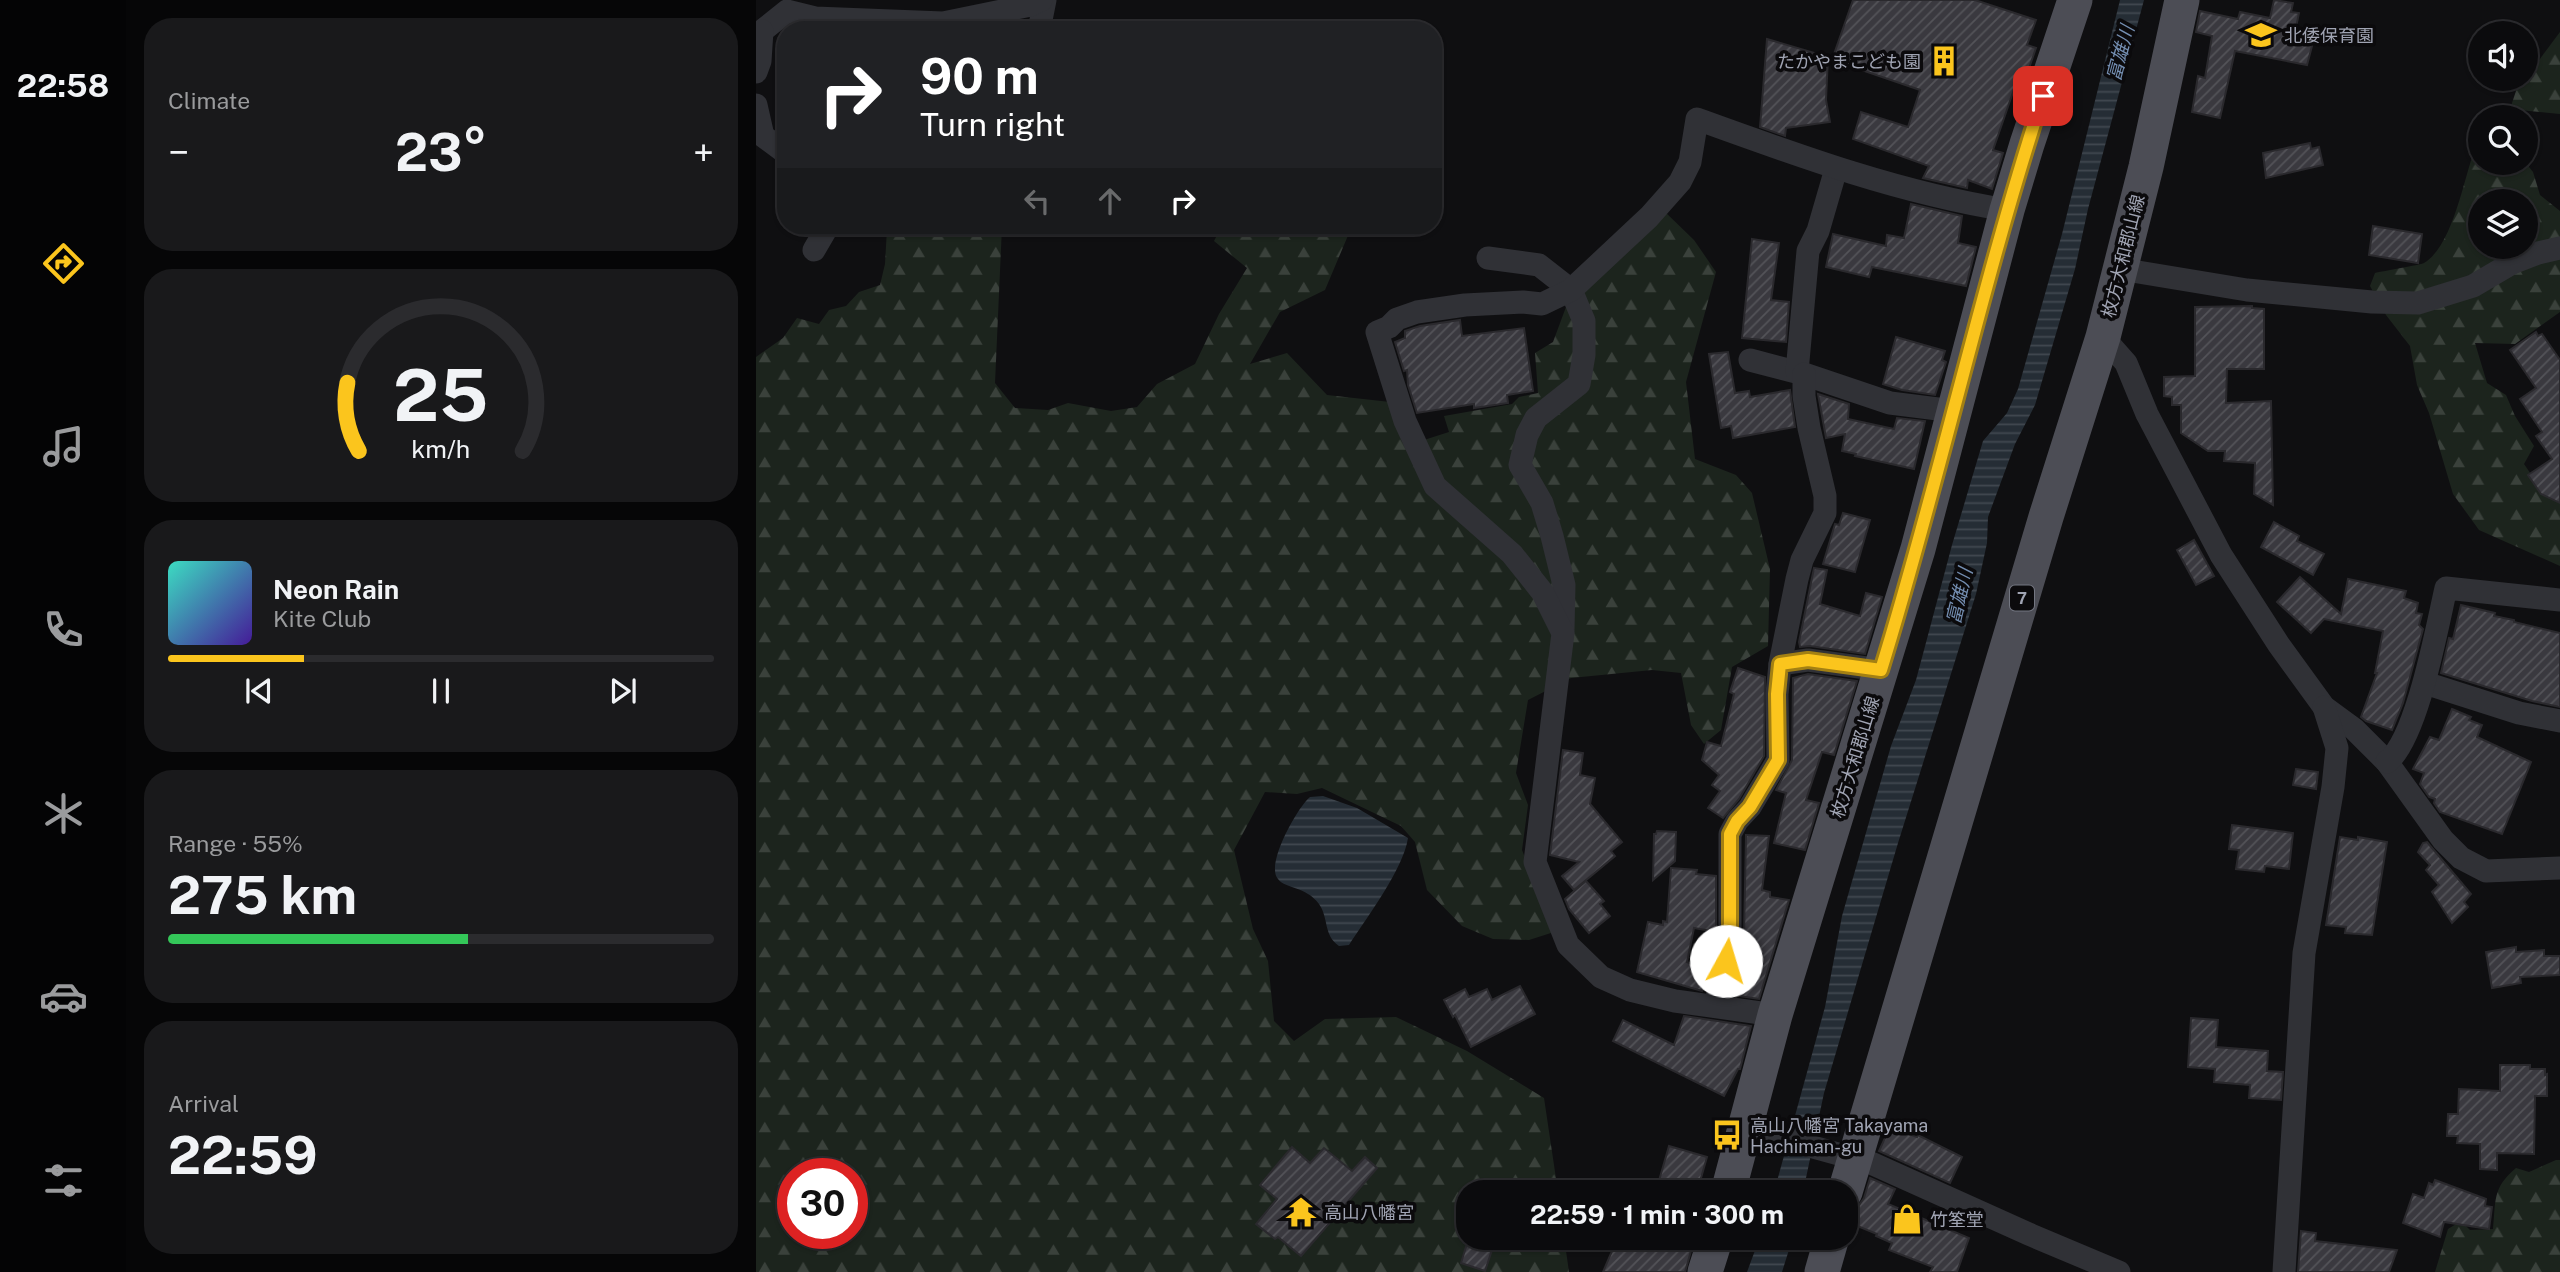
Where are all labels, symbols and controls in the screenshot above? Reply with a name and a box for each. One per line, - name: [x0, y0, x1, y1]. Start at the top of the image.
- school or university icon: 北倭保育園: [2244, 18, 2278, 52]
- water label: 富雄川: [2102, 21, 2139, 83]
- map controls: [2468, 21, 2538, 259]
- button: sound: [2468, 21, 2538, 91]
- place label: 北倭保育園: [2284, 25, 2374, 46]
- building icon: たかやまこども園: [1927, 44, 1961, 78]
- text: 90 m: [920, 47, 1039, 105]
- icon: right: [805, 49, 896, 140]
- place label: たかやまこども園: [1777, 51, 1921, 72]
- pin: [2013, 66, 2073, 126]
- text: 22:58: [17, 67, 109, 104]
- icon: arrive: [2024, 77, 2062, 115]
- text: Climate: [168, 87, 250, 114]
- button: search: [2468, 105, 2538, 175]
- text: Turn right: [920, 106, 1065, 143]
- text: 23°: [395, 122, 487, 183]
- text: −: [168, 130, 189, 175]
- text: +: [693, 130, 714, 175]
- icon: left: [1018, 182, 1056, 220]
- icon: ahead: [1091, 182, 1129, 220]
- icon: right: [1164, 182, 1202, 220]
- button: layers: [2468, 189, 2538, 259]
- street label: 枚方大和郡山線: [2098, 192, 2148, 320]
- icon: directions: [39, 239, 88, 288]
- text: 25: [393, 353, 489, 438]
- icon: music: [39, 422, 88, 471]
- text: km/h: [412, 434, 470, 464]
- water label: 富雄川: [1942, 564, 1977, 626]
- text: Neon Rain: [273, 574, 399, 605]
- road number: 7: [2010, 586, 2034, 610]
- icon: phone: [39, 605, 88, 654]
- text: Kite Club: [273, 605, 371, 632]
- icon: previous: [240, 672, 278, 710]
- icon: pause: [422, 672, 460, 710]
- icon: next: [604, 672, 642, 710]
- street label: 枚方大和郡山線: [1827, 694, 1883, 820]
- icon: climate: [39, 789, 88, 838]
- text: Range · 55%: [168, 830, 303, 857]
- text: 275 km: [168, 865, 357, 926]
- position arrow: [1689, 924, 1763, 998]
- icon: car: [39, 972, 88, 1021]
- text: Arrival: [168, 1090, 239, 1117]
- place label: 高山八幡宮 Takayama Hachiman-gu: [1750, 1115, 1928, 1157]
- bus stop icon: 高山八幡宮 Takayama Hachiman-gu: [1710, 1118, 1744, 1152]
- text: 22:59: [168, 1125, 317, 1186]
- icon: filters: [39, 1156, 88, 1205]
- speed limit sign: 30: [777, 1158, 868, 1249]
- temple icon: 高山八幡宮: [1284, 1195, 1318, 1229]
- text: 22:59 · 1 min · 300 m: [1530, 1199, 1784, 1230]
- place label: 高山八幡宮: [1324, 1202, 1414, 1223]
- shop icon: 竹筌堂: [1890, 1202, 1924, 1236]
- place label: 竹筌堂: [1930, 1209, 1984, 1230]

